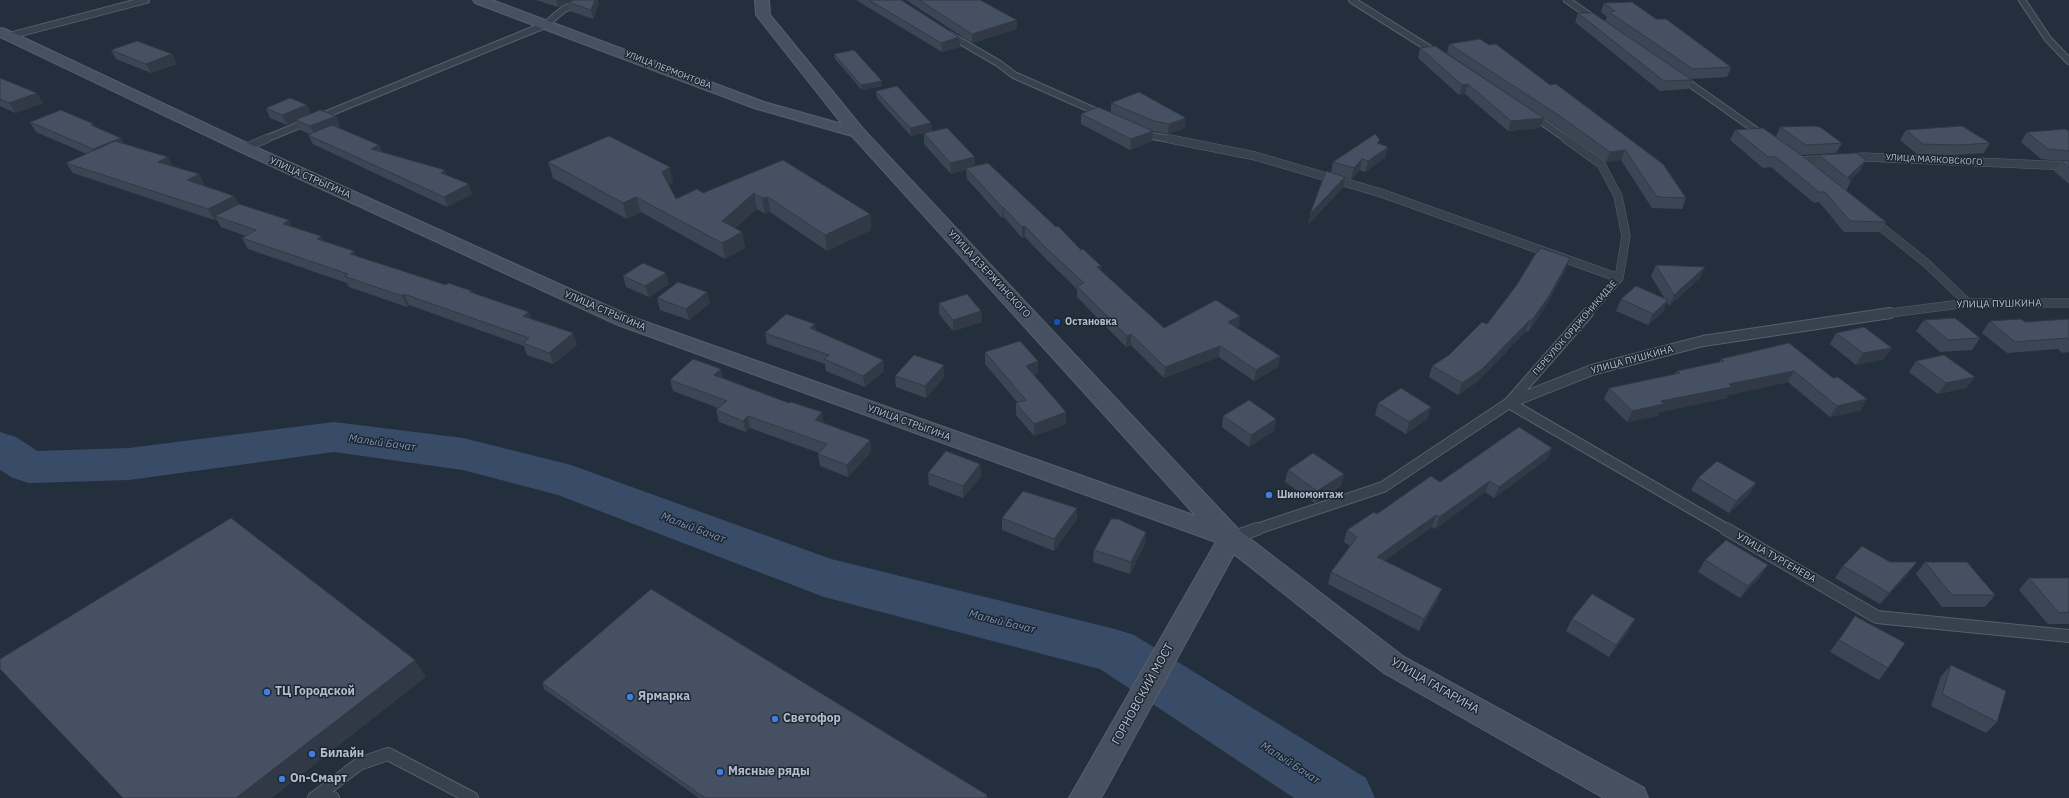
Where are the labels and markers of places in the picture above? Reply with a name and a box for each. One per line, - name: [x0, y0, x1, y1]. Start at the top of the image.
- place label: Остановка: [1065, 316, 1117, 328]
- marker: Остановка: [1052, 317, 1062, 327]
- place label: Шиномонтаж: [1277, 489, 1343, 501]
- marker: Шиномонтаж: [1264, 490, 1274, 500]
- place label: ТЦ Городской: [275, 685, 355, 699]
- marker: ТЦ Городской: [262, 687, 272, 697]
- place label: Ярмарка: [638, 690, 690, 704]
- marker: Ярмарка: [625, 692, 635, 702]
- place label: Светофор: [783, 712, 841, 726]
- marker: Светофор: [770, 714, 780, 724]
- place label: Билайн: [320, 747, 364, 761]
- marker: Билайн: [307, 749, 317, 759]
- place label: Мясные ряды: [728, 765, 810, 779]
- marker: Мясные ряды: [715, 767, 725, 777]
- place label: On-Смарт: [290, 772, 347, 786]
- marker: On-Смарт: [277, 774, 287, 784]

